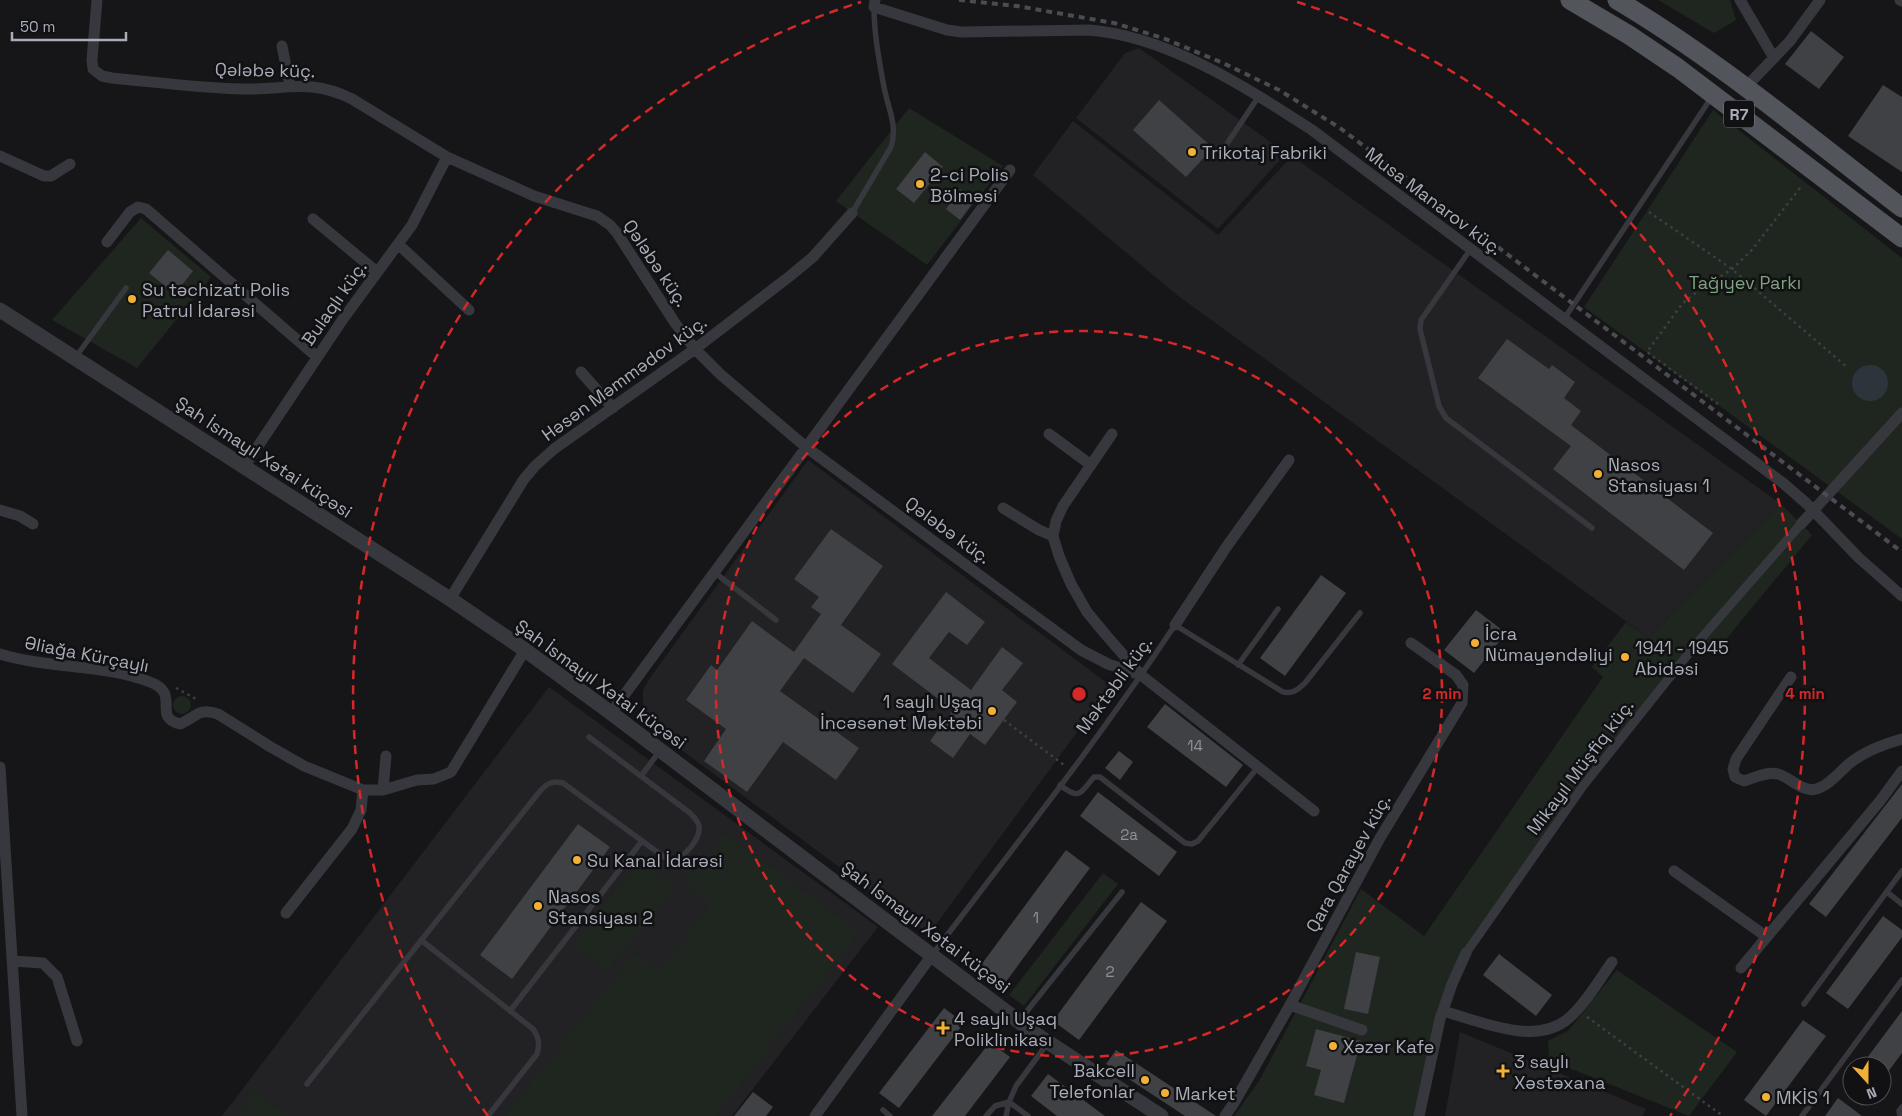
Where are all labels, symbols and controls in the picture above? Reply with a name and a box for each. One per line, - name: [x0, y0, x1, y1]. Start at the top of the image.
- scale bar: [12, 10, 126, 42]
- text: 50 m: [20, 17, 55, 36]
- street label: Qələbə küç.: [215, 58, 315, 82]
- road number: R7: [1724, 100, 1754, 128]
- place label: Trikotaj Fabriki: [1202, 141, 1327, 164]
- street label: Musa Manarov küç.: [1361, 142, 1507, 260]
- marker: Trikotaj Fabriki: [1186, 146, 1198, 158]
- place label: 2-ci Polis Bölməsi: [930, 163, 1009, 207]
- marker: 2-ci Polis Bölməsi: [914, 178, 926, 190]
- street label: Qələbə küç.: [618, 215, 694, 311]
- street label: Bulaqlı küç.: [296, 256, 372, 350]
- park label: Tağıyev Parkı: [1689, 271, 1801, 294]
- place label: Su təchizatı Polis Patrul İdarəsi: [142, 278, 290, 322]
- marker: Su təchizatı Polis Patrul İdarəsi: [126, 293, 138, 305]
- street label: Həsən Məmmədov küç.: [537, 310, 711, 446]
- street label: Şah İsmayıl Xətai küçəsi: [171, 391, 357, 523]
- place label: Nasos Stansiyası 1: [1608, 453, 1710, 497]
- marker: Nasos Stansiyası 1: [1592, 468, 1604, 480]
- street label: Qələbə küç.: [901, 491, 995, 569]
- street label: Şah İsmayıl Xətai küçəsi: [511, 614, 691, 754]
- place label: İcra Nümayəndəliyi: [1485, 622, 1613, 666]
- street label: Əliağa Kürçaylı: [23, 631, 151, 677]
- street label: Məktəbli küç.: [1071, 632, 1157, 738]
- place label: 1941 - 1945 Abidəsi: [1635, 636, 1729, 680]
- marker: İcra Nümayəndəliyi: [1469, 637, 1481, 649]
- marker: 1941 - 1945 Abidəsi: [1619, 651, 1631, 663]
- text: 2 min: [1423, 684, 1461, 703]
- text: 4 min: [1785, 684, 1825, 703]
- centre of rings: [1070, 685, 1088, 703]
- place label: 1 saylı Uşaq İncəsənət Məktəbi: [820, 690, 982, 734]
- street label: Mikayıl Müşfiq küç.: [1521, 695, 1639, 839]
- marker: 1 saylı Uşaq İncəsənət Məktəbi: [986, 705, 998, 717]
- house number: 14: [1187, 736, 1203, 755]
- street label: Qara Qarayev küç.: [1301, 790, 1395, 936]
- house number: 2a: [1120, 825, 1138, 844]
- place label: Su Kanal İdarəsi: [587, 849, 723, 872]
- marker: Su Kanal İdarəsi: [571, 854, 583, 866]
- street label: Şah İsmayıl Xətai küçəsi: [837, 856, 1015, 998]
- place label: Nasos Stansiyası 2: [548, 885, 653, 929]
- marker: Nasos Stansiyası 2: [532, 900, 544, 912]
- house number: 1: [1033, 908, 1039, 927]
- house number: 2: [1105, 962, 1115, 981]
- place label: 4 saylı Uşaq Poliklinikası: [954, 1007, 1057, 1051]
- marker: 4 saylı Uşaq Poliklinikası: [936, 1021, 950, 1035]
- place label: Xəzər Kafe: [1343, 1035, 1435, 1058]
- marker: Xəzər Kafe: [1327, 1040, 1339, 1052]
- place label: 3 saylı Xəstəxana: [1514, 1050, 1605, 1094]
- north arrow: [1842, 1056, 1892, 1106]
- place label: Bakcell Telefonlar: [1050, 1059, 1135, 1103]
- marker: 3 saylı Xəstəxana: [1496, 1064, 1510, 1078]
- marker: Bakcell Telefonlar: [1139, 1074, 1151, 1086]
- place label: Market: [1175, 1082, 1236, 1105]
- text: N: [1864, 1083, 1879, 1103]
- place label: MKİS 1: [1776, 1086, 1830, 1109]
- marker: Market: [1159, 1087, 1171, 1099]
- marker: MKİS 1: [1760, 1091, 1772, 1103]

